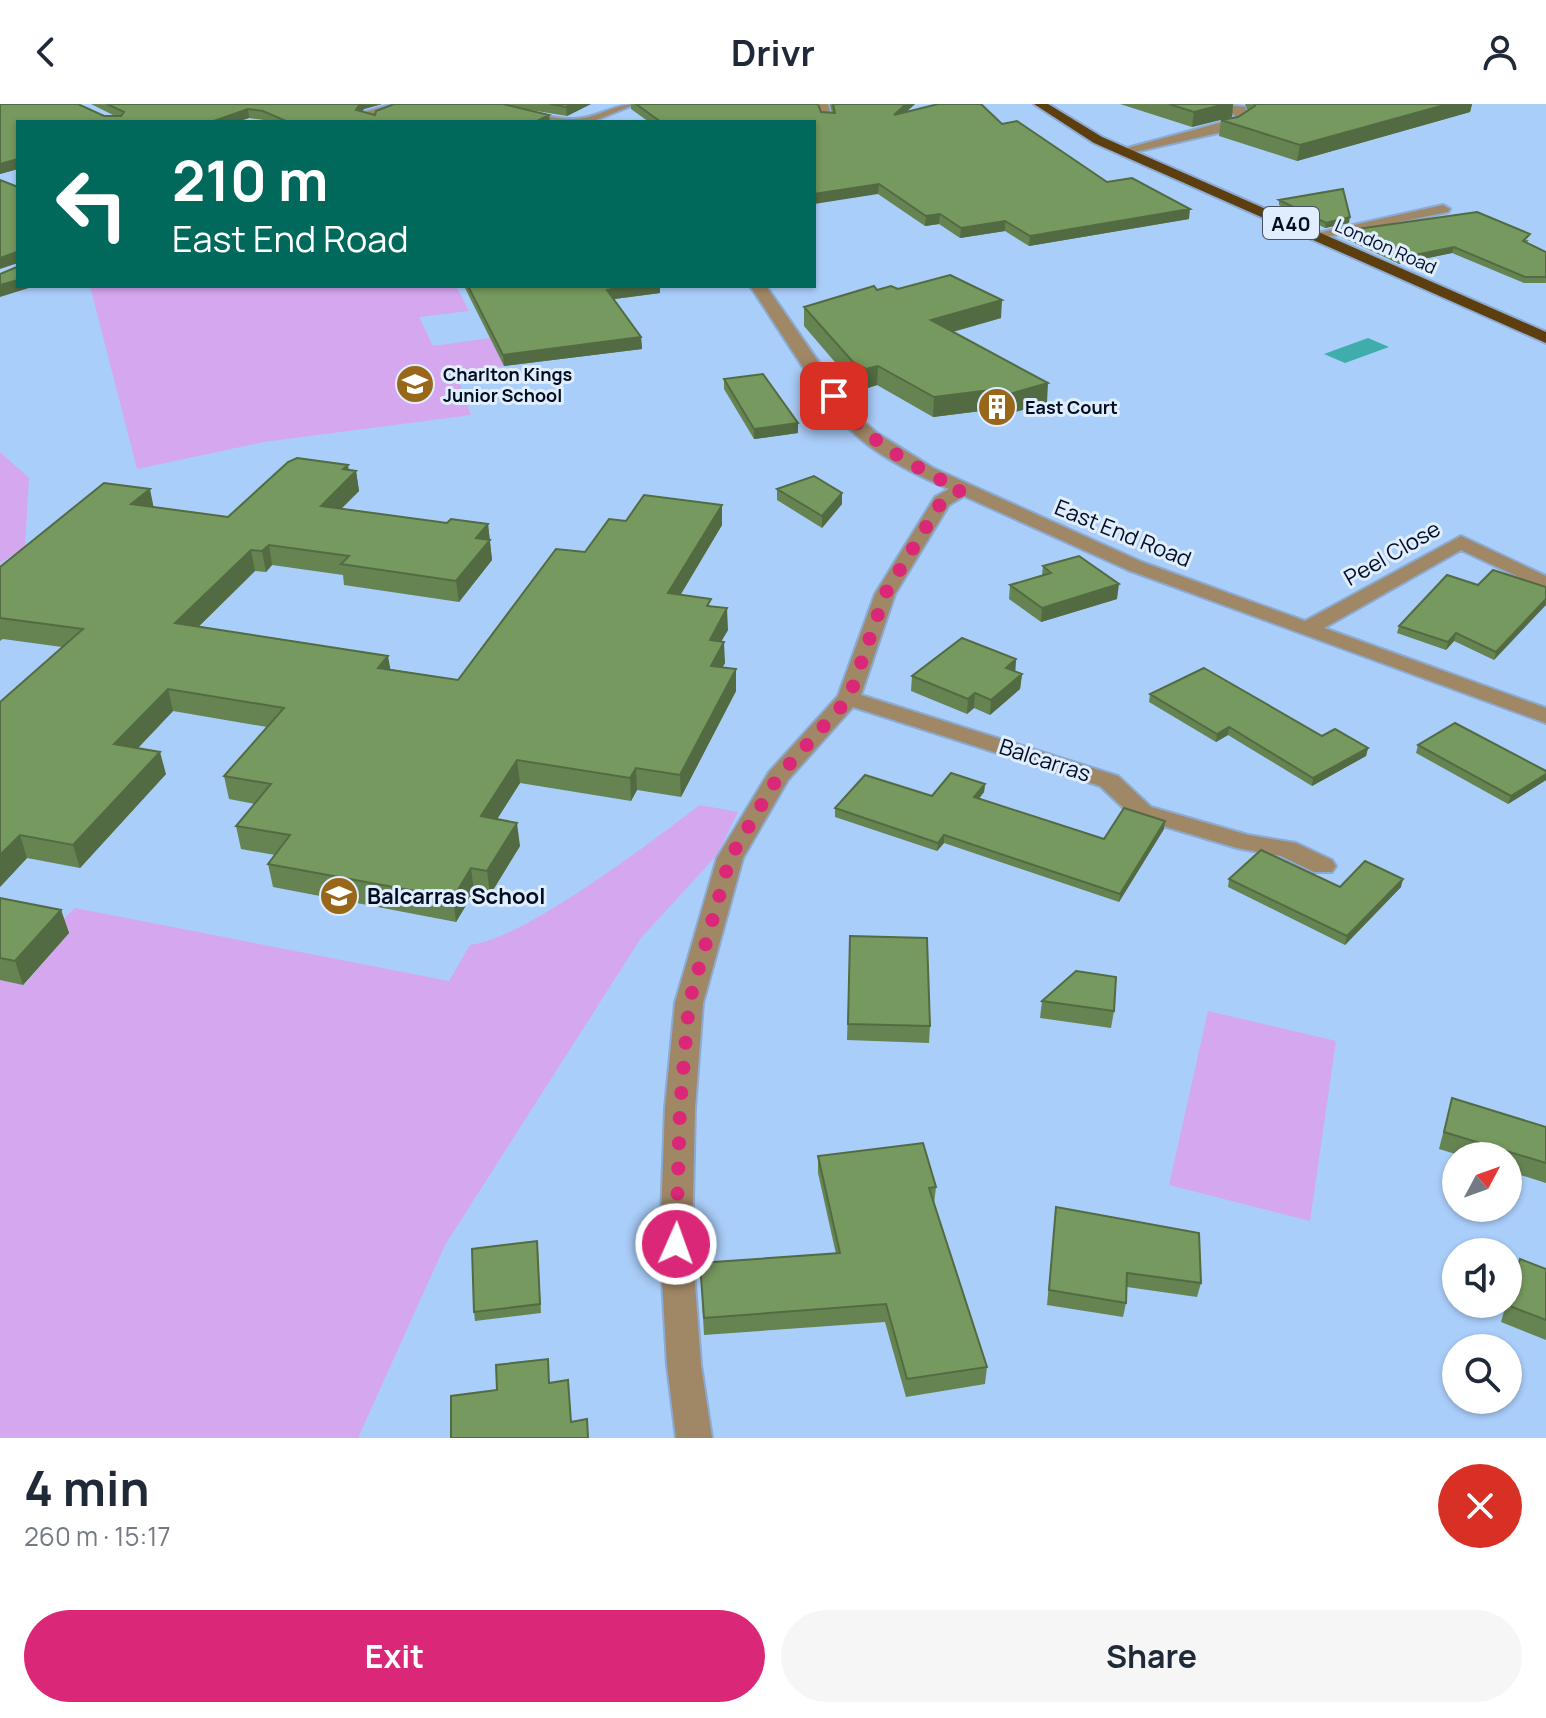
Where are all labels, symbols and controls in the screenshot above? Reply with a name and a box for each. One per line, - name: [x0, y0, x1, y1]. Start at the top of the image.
- text: Drivr: [731, 28, 815, 77]
- icon: back: [24, 30, 68, 74]
- icon: person: [1478, 30, 1522, 74]
- text: 210 m: [172, 141, 328, 218]
- icon: left: [40, 152, 144, 256]
- road number: A40: [1263, 207, 1319, 239]
- street label: London Road: [1331, 213, 1441, 279]
- text: East End Road: [172, 214, 409, 263]
- place label: Charlton Kings Junior School: [443, 362, 572, 407]
- pin: [800, 362, 868, 430]
- school or university icon: Charlton Kings Junior School: [394, 363, 436, 405]
- icon: arrive: [812, 374, 856, 418]
- building icon: East Court: [976, 386, 1018, 428]
- place label: East Court: [1025, 395, 1118, 419]
- street label: East End Road: [1050, 492, 1196, 574]
- street label: Peel Close: [1338, 513, 1446, 593]
- street label: Balcarras: [995, 731, 1095, 789]
- school or university icon: Balcarras School: [318, 875, 360, 917]
- place label: Balcarras School: [367, 881, 545, 911]
- north arrow: [1442, 1142, 1522, 1222]
- map controls: [1442, 1142, 1522, 1414]
- position arrow: [634, 1202, 718, 1286]
- button: sound: [1442, 1238, 1522, 1318]
- button: search: [1442, 1334, 1522, 1414]
- text: 4 min: [24, 1455, 149, 1520]
- button: close: [1438, 1464, 1522, 1548]
- text: 260 m · 15:17: [24, 1518, 170, 1554]
- button: Exit: [24, 1610, 765, 1702]
- button: Share: [781, 1610, 1522, 1702]

